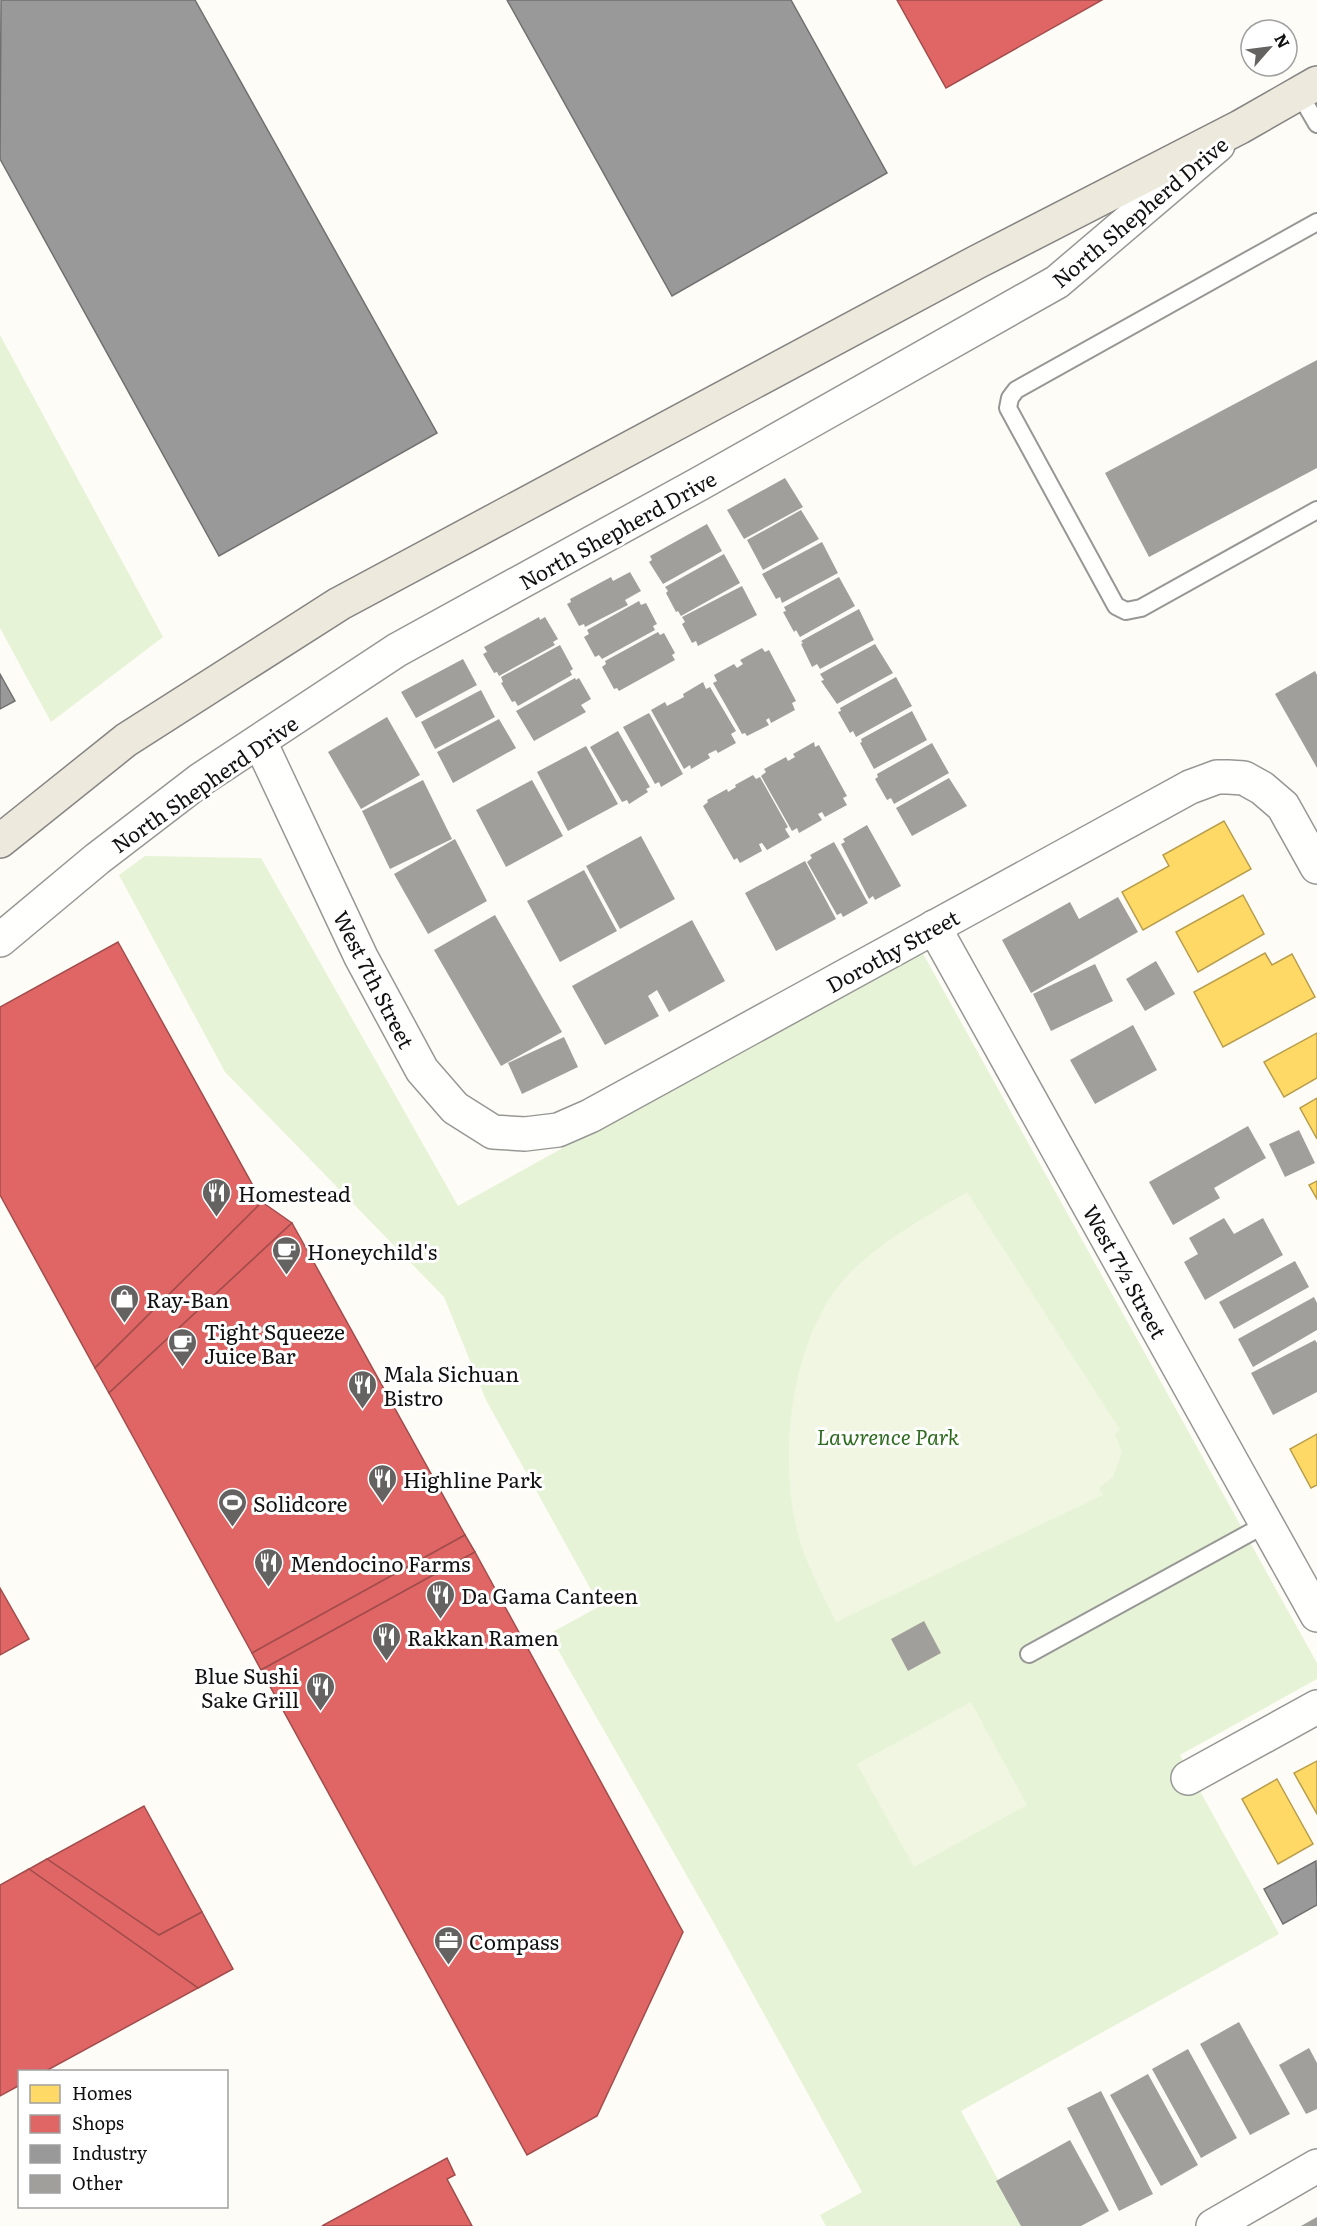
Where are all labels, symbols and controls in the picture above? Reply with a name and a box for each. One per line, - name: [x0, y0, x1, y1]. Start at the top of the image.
- north arrow: [1239, 18, 1299, 78]
- text: N: [1269, 29, 1297, 52]
- street label: North Shepherd Drive: [1044, 128, 1234, 294]
- street label: North Shepherd Drive: [513, 462, 721, 596]
- street label: North Shepherd Drive: [105, 707, 304, 859]
- street label: Dorothy Street: [820, 900, 964, 999]
- street label: West 7th Street: [327, 905, 423, 1054]
- restaurant icon: Homestead: [201, 1176, 233, 1218]
- place label: Homestead: [238, 1177, 351, 1208]
- street label: West 7½ Street: [1076, 1199, 1176, 1344]
- cafe icon: Honeychild's: [270, 1234, 302, 1276]
- place label: Honeychild's: [307, 1235, 437, 1266]
- shop icon: Ray-Ban: [109, 1282, 141, 1324]
- place label: Ray-Ban: [146, 1283, 229, 1314]
- place label: Tight Squeeze Juice Bar: [204, 1315, 345, 1370]
- cafe icon: Tight Squeeze Juice Bar: [167, 1326, 199, 1368]
- place label: Mala Sichuan Bistro: [383, 1357, 519, 1412]
- restaurant icon: Mala Sichuan Bistro: [346, 1368, 378, 1410]
- park label: Lawrence Park: [817, 1420, 960, 1451]
- restaurant icon: Highline Park: [366, 1462, 398, 1504]
- place label: Highline Park: [403, 1463, 542, 1494]
- sports icon: Solidcore: [216, 1486, 248, 1528]
- place label: Solidcore: [253, 1487, 347, 1518]
- restaurant icon: Mendocino Farms: [253, 1546, 285, 1588]
- place label: Mendocino Farms: [290, 1547, 471, 1578]
- restaurant icon: Da Gama Canteen: [424, 1578, 456, 1620]
- place label: Da Gama Canteen: [461, 1579, 638, 1610]
- restaurant icon: Rakkan Ramen: [370, 1620, 402, 1662]
- place label: Rakkan Ramen: [407, 1621, 559, 1652]
- place label: Blue Sushi Sake Grill: [194, 1659, 299, 1714]
- restaurant icon: Blue Sushi Sake Grill: [304, 1670, 336, 1712]
- office icon: Compass: [432, 1924, 464, 1966]
- place label: Compass: [469, 1925, 559, 1956]
- legend: [18, 2070, 228, 2208]
- text: Homes: [72, 2079, 132, 2106]
- text: Shops: [72, 2109, 124, 2136]
- text: Industry: [72, 2139, 148, 2166]
- text: Other: [72, 2169, 123, 2196]

